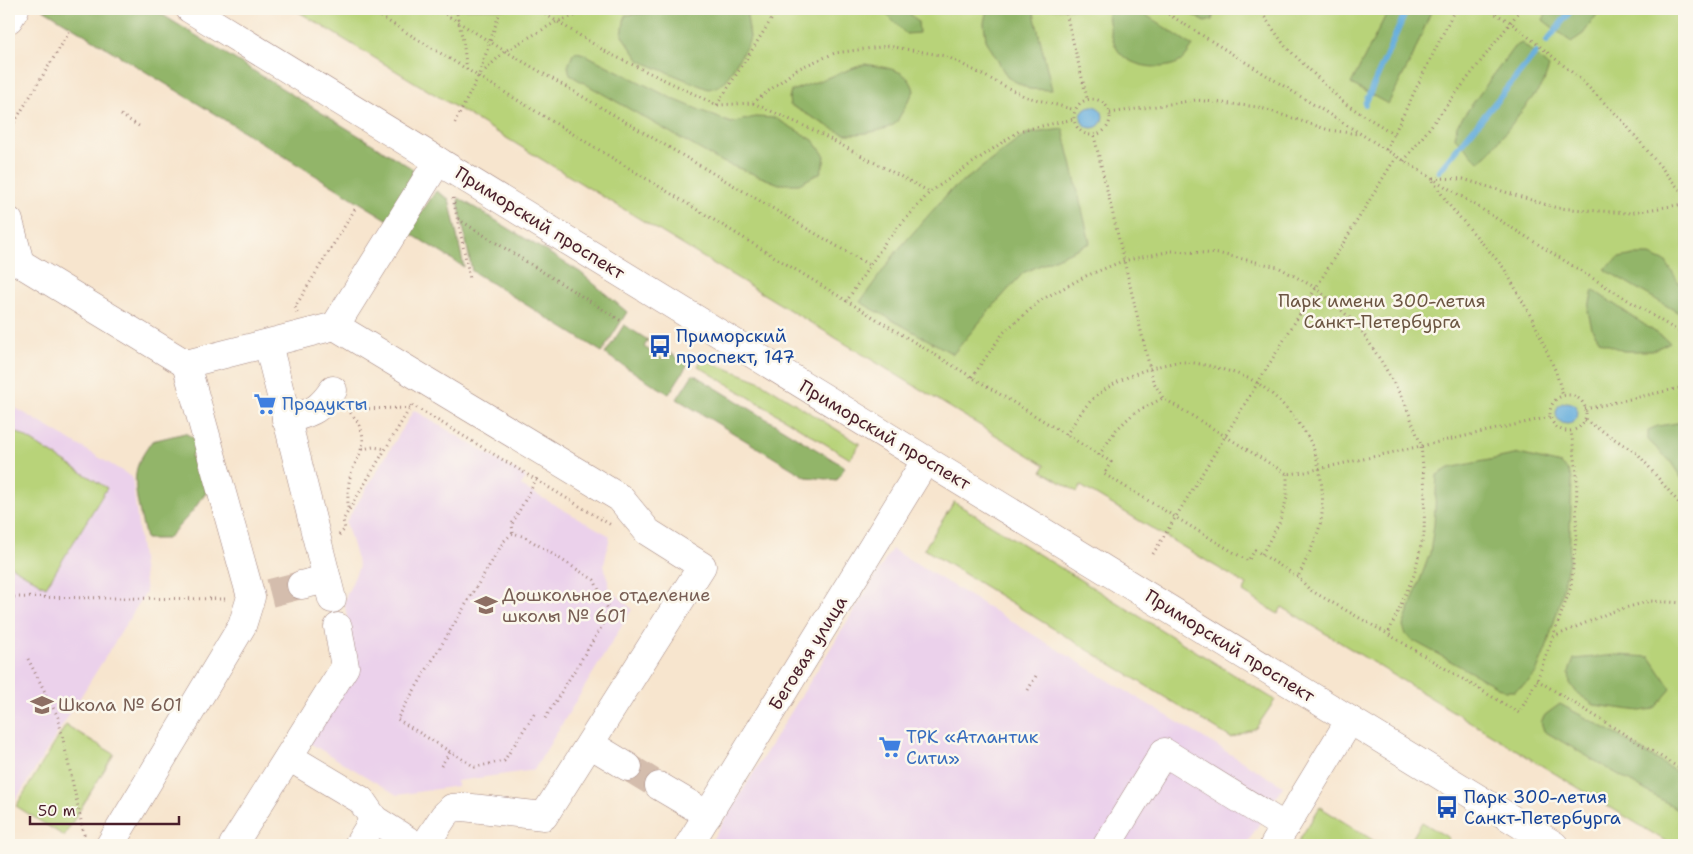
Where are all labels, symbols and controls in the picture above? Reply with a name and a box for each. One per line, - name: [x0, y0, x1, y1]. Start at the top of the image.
- street label: Приморский проспект: [451, 161, 630, 285]
- park label: Парк имени 300-летия Санкт-Петербурга: [1278, 289, 1486, 334]
- place label: Приморский проспект, 147: [676, 324, 795, 369]
- bus stop icon: Приморский проспект, 147: [647, 333, 673, 359]
- street label: Приморский проспект: [795, 374, 976, 496]
- supermarket icon: Продукты: [252, 391, 278, 417]
- place label: Продукты: [282, 392, 368, 416]
- place label: Дошкольное отделение школы № 601: [502, 583, 711, 628]
- street label: Приморский проспект: [1141, 584, 1320, 708]
- street label: Беговая улица: [763, 591, 853, 715]
- school or university icon: Дошкольное отделение школы № 601: [473, 592, 499, 618]
- school or university icon: Школа № 601: [29, 692, 55, 718]
- place label: Школа № 601: [58, 693, 182, 717]
- place label: ТРК «Атлантик Сити»: [906, 725, 1039, 770]
- supermarket icon: ТРК «Атлантик Сити»: [877, 734, 903, 760]
- place label: Парк 300-летия Санкт-Петербурга: [1464, 785, 1621, 830]
- scale bar: [30, 794, 179, 826]
- bus stop icon: Парк 300-летия Санкт-Петербурга: [1434, 794, 1460, 820]
- text: 50 m: [38, 801, 76, 821]

